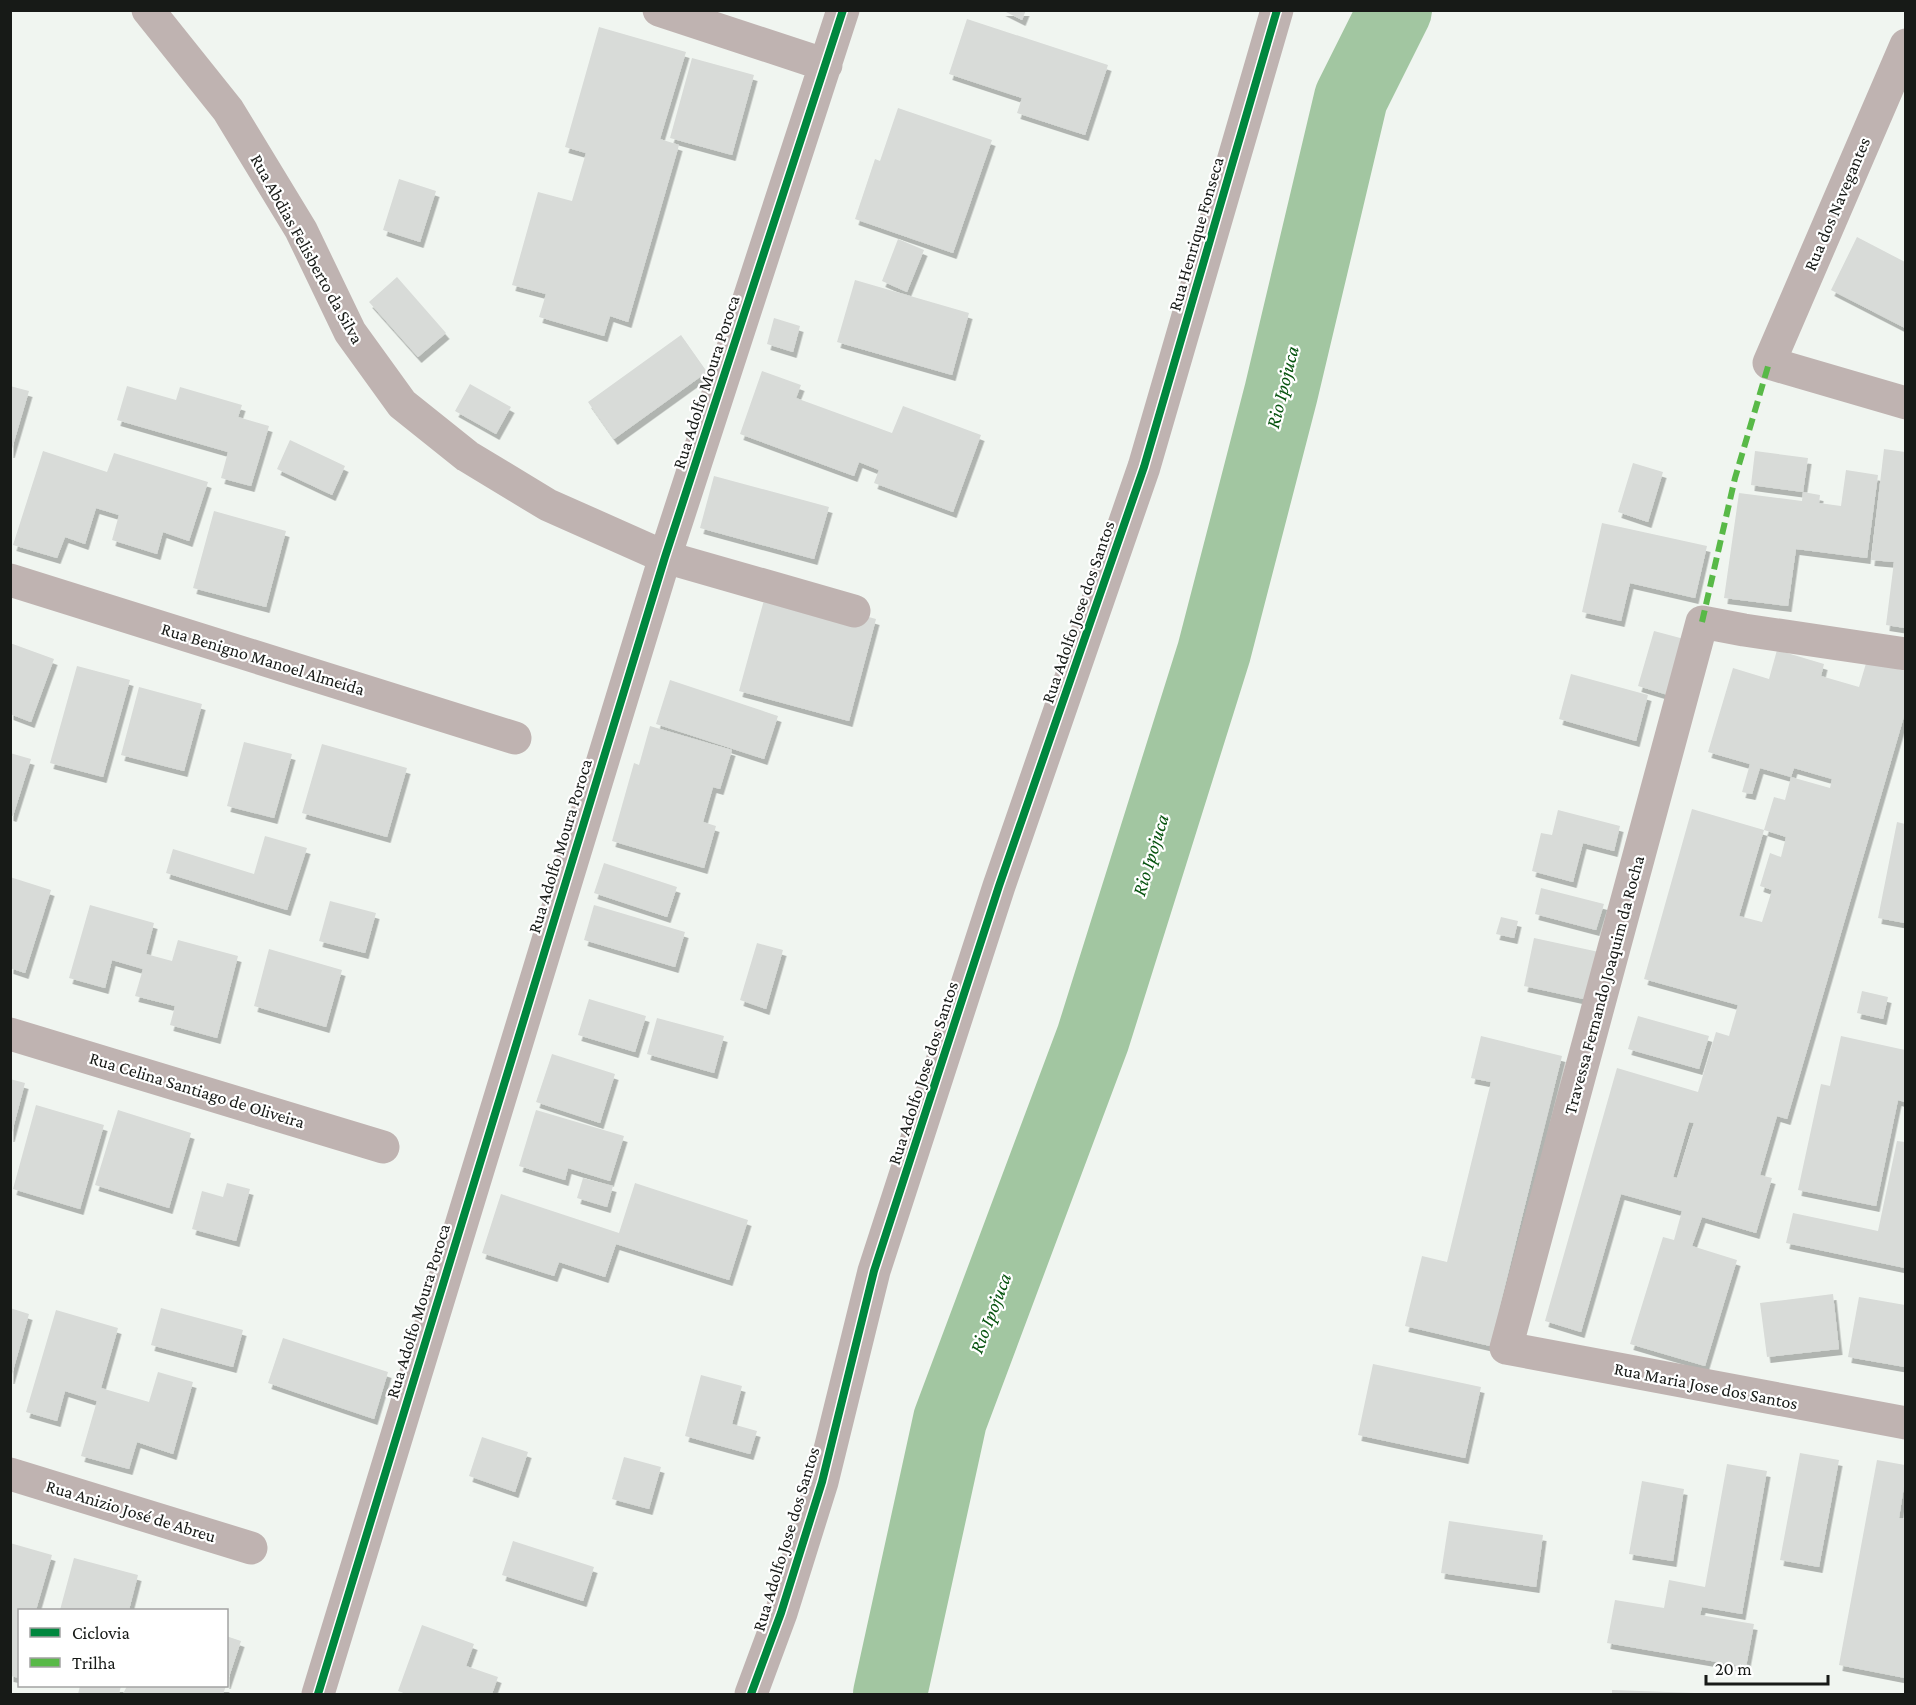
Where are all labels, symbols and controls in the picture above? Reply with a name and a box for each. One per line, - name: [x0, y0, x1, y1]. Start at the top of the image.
- street label: Rua dos Navegantes: [1800, 134, 1874, 274]
- street label: Rua Abdias Felisberto da Silva: [247, 151, 367, 347]
- street label: Rua Henrique Fonseca: [1164, 155, 1228, 313]
- street label: Rua Adolfo Moura Poroca: [668, 293, 744, 471]
- water label: Rio Ipojuca: [1261, 343, 1304, 431]
- street label: Rua Adolfo Jose dos Santos: [1037, 518, 1119, 706]
- street label: Rua Benigno Manoel Almeida: [159, 619, 367, 699]
- street label: Rua Adolfo Moura Poroca: [524, 756, 596, 936]
- water label: Rio Ipojuca: [1127, 812, 1174, 899]
- street label: Travessa Fernando Joaquim da Rocha: [1560, 853, 1648, 1117]
- street label: Rua Adolfo Jose dos Santos: [884, 979, 962, 1167]
- street label: Rua Celina Santiago de Oliveira: [87, 1048, 307, 1132]
- street label: Rua Adolfo Moura Poroca: [382, 1221, 454, 1401]
- water label: Rio Ipojuca: [965, 1270, 1016, 1357]
- street label: Rua Maria Jose dos Santos: [1612, 1358, 1800, 1414]
- street label: Rua Adolfo Jose dos Santos: [748, 1444, 824, 1634]
- street label: Rua Anizio José de Abreu: [44, 1476, 219, 1546]
- legend: [18, 1609, 228, 1687]
- text: Ciclovia: [72, 1623, 130, 1643]
- scale bar: [1706, 1648, 1828, 1686]
- text: Trilha: [72, 1653, 116, 1673]
- text: 20 m: [1715, 1659, 1752, 1679]

